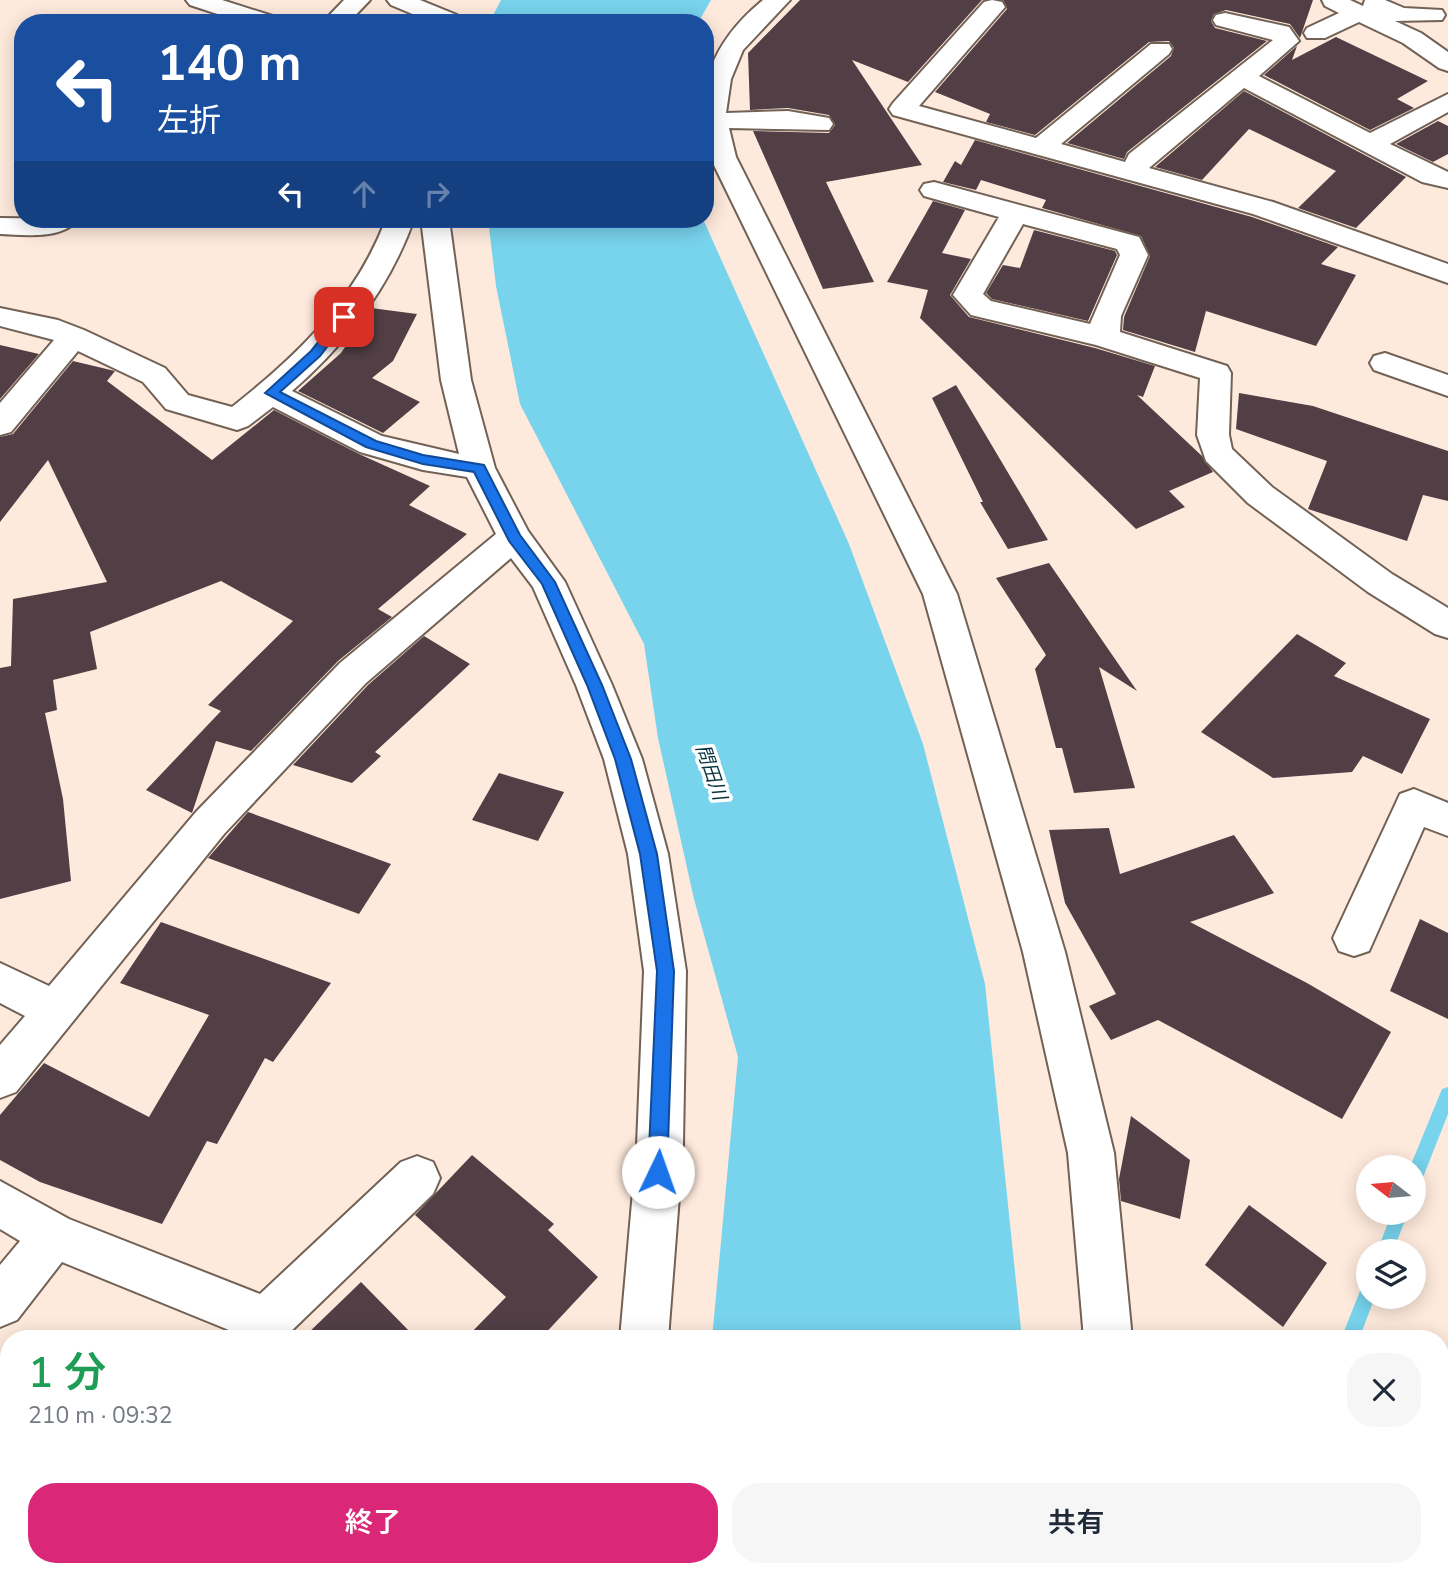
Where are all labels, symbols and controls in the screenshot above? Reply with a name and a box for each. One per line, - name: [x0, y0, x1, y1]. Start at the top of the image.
- text: 140 m: [157, 30, 301, 97]
- icon: left: [42, 42, 133, 133]
- text: 左折: [157, 99, 221, 142]
- icon: left: [272, 175, 310, 213]
- icon: ahead: [345, 175, 383, 213]
- icon: right: [418, 175, 456, 213]
- pin: [314, 287, 374, 347]
- icon: arrive: [325, 298, 363, 336]
- water label: 問田川: [689, 741, 733, 805]
- position arrow: [621, 1135, 695, 1209]
- north arrow: [1356, 1155, 1426, 1225]
- map controls: [1356, 1155, 1426, 1309]
- button: layers: [1356, 1239, 1426, 1309]
- text: 1 分: [28, 1345, 106, 1402]
- button: close: [1347, 1353, 1421, 1427]
- text: 210 m · 09:32: [28, 1400, 173, 1431]
- button: 終了: [28, 1483, 718, 1563]
- button: 共有: [732, 1483, 1421, 1563]

